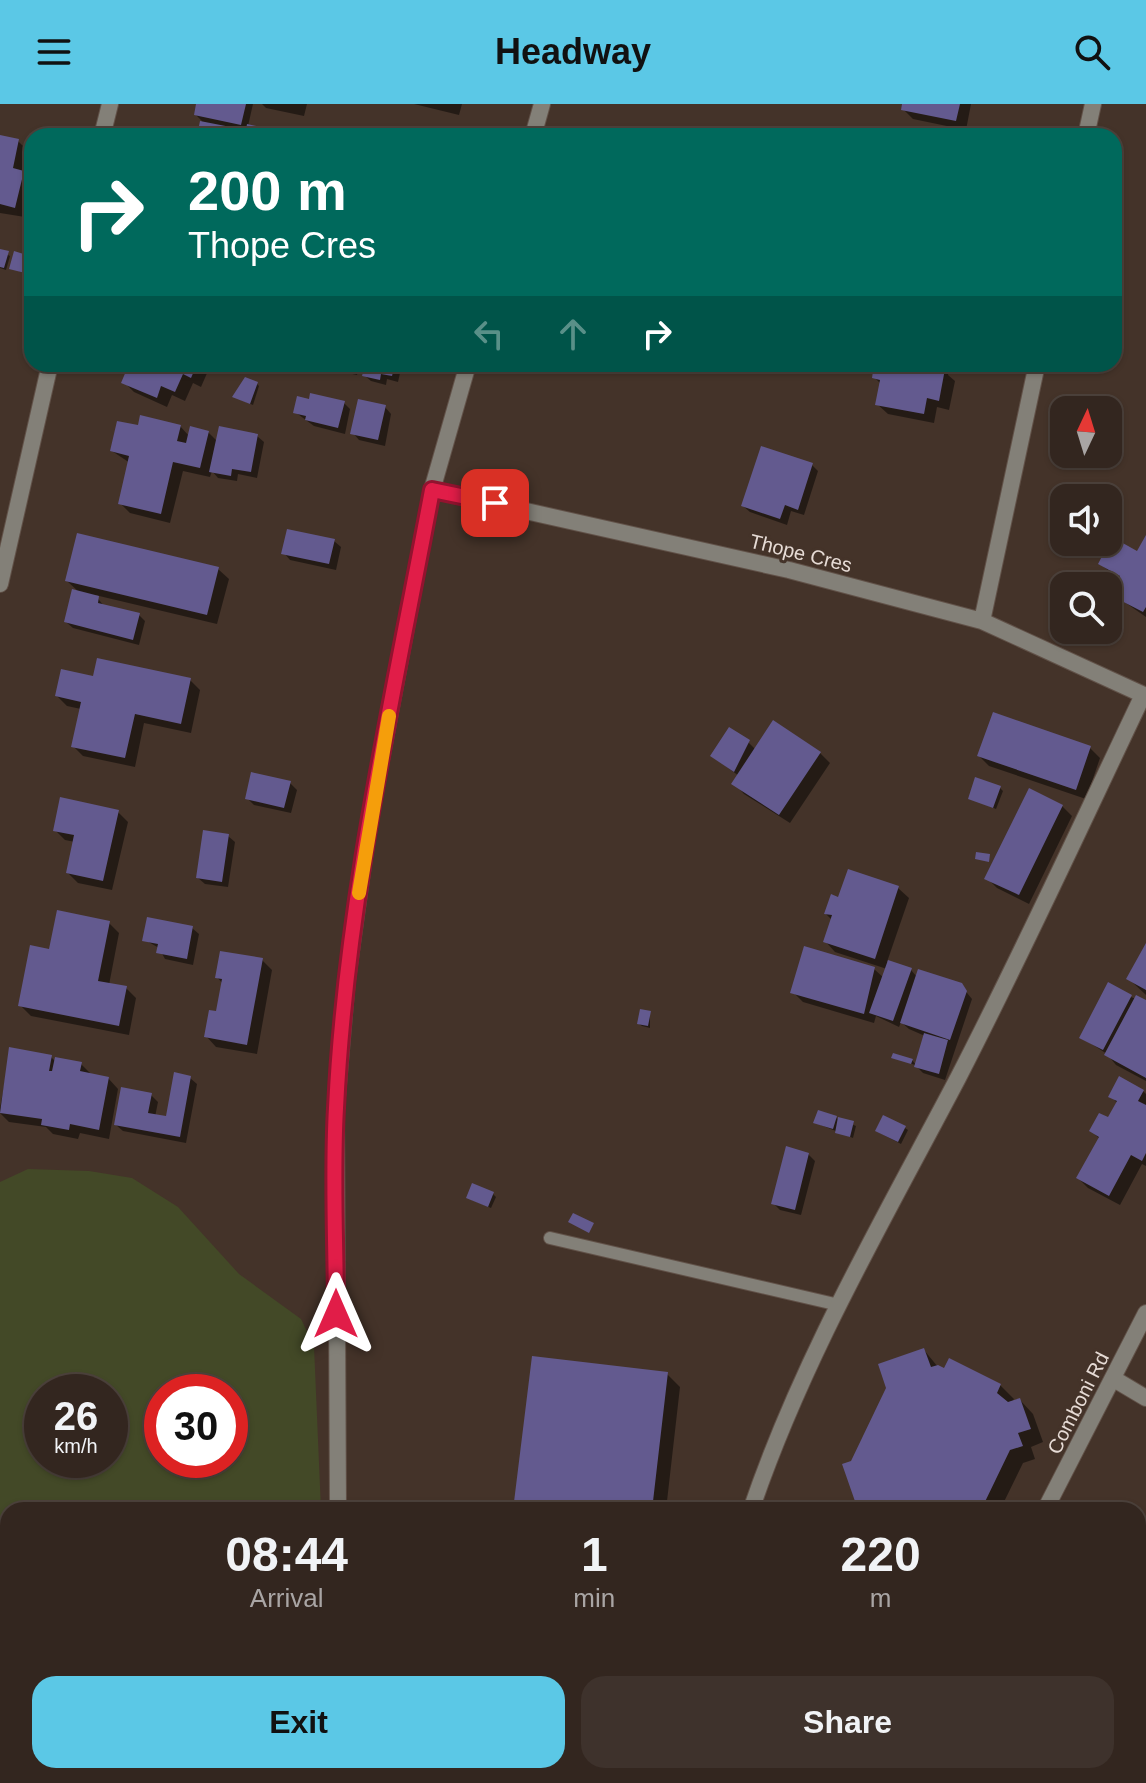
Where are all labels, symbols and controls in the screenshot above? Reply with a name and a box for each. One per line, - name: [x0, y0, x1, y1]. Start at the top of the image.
- icon: menu: [32, 30, 76, 74]
- icon: search: [1070, 30, 1114, 74]
- text: Headway: [495, 31, 651, 72]
- text: 200 m: [188, 159, 347, 222]
- icon: right: [56, 160, 160, 264]
- text: Thope Cres: [188, 225, 376, 266]
- icon: left: [467, 312, 511, 356]
- icon: ahead: [551, 312, 595, 356]
- icon: right: [635, 312, 679, 356]
- north arrow: [1050, 396, 1122, 468]
- map controls: [1050, 396, 1122, 644]
- pin: [461, 469, 529, 537]
- icon: arrive: [473, 481, 517, 525]
- button: sound: [1050, 484, 1122, 556]
- street label: Thope Cres: [748, 530, 854, 576]
- button: search: [1050, 572, 1122, 644]
- position arrow: [294, 1272, 378, 1356]
- street label: Comboni Rd: [1043, 1348, 1113, 1458]
- speed limit sign: 30: [144, 1374, 248, 1478]
- text: 26: [54, 1394, 98, 1438]
- text: km/h: [54, 1435, 98, 1457]
- text: 08:44: [225, 1528, 348, 1581]
- text: 1: [581, 1528, 608, 1581]
- text: 220: [841, 1528, 921, 1581]
- text: Arrival: [250, 1583, 324, 1613]
- text: min: [573, 1583, 615, 1613]
- text: m: [870, 1583, 891, 1613]
- button: Exit: [32, 1676, 565, 1768]
- button: Share: [581, 1676, 1114, 1768]

